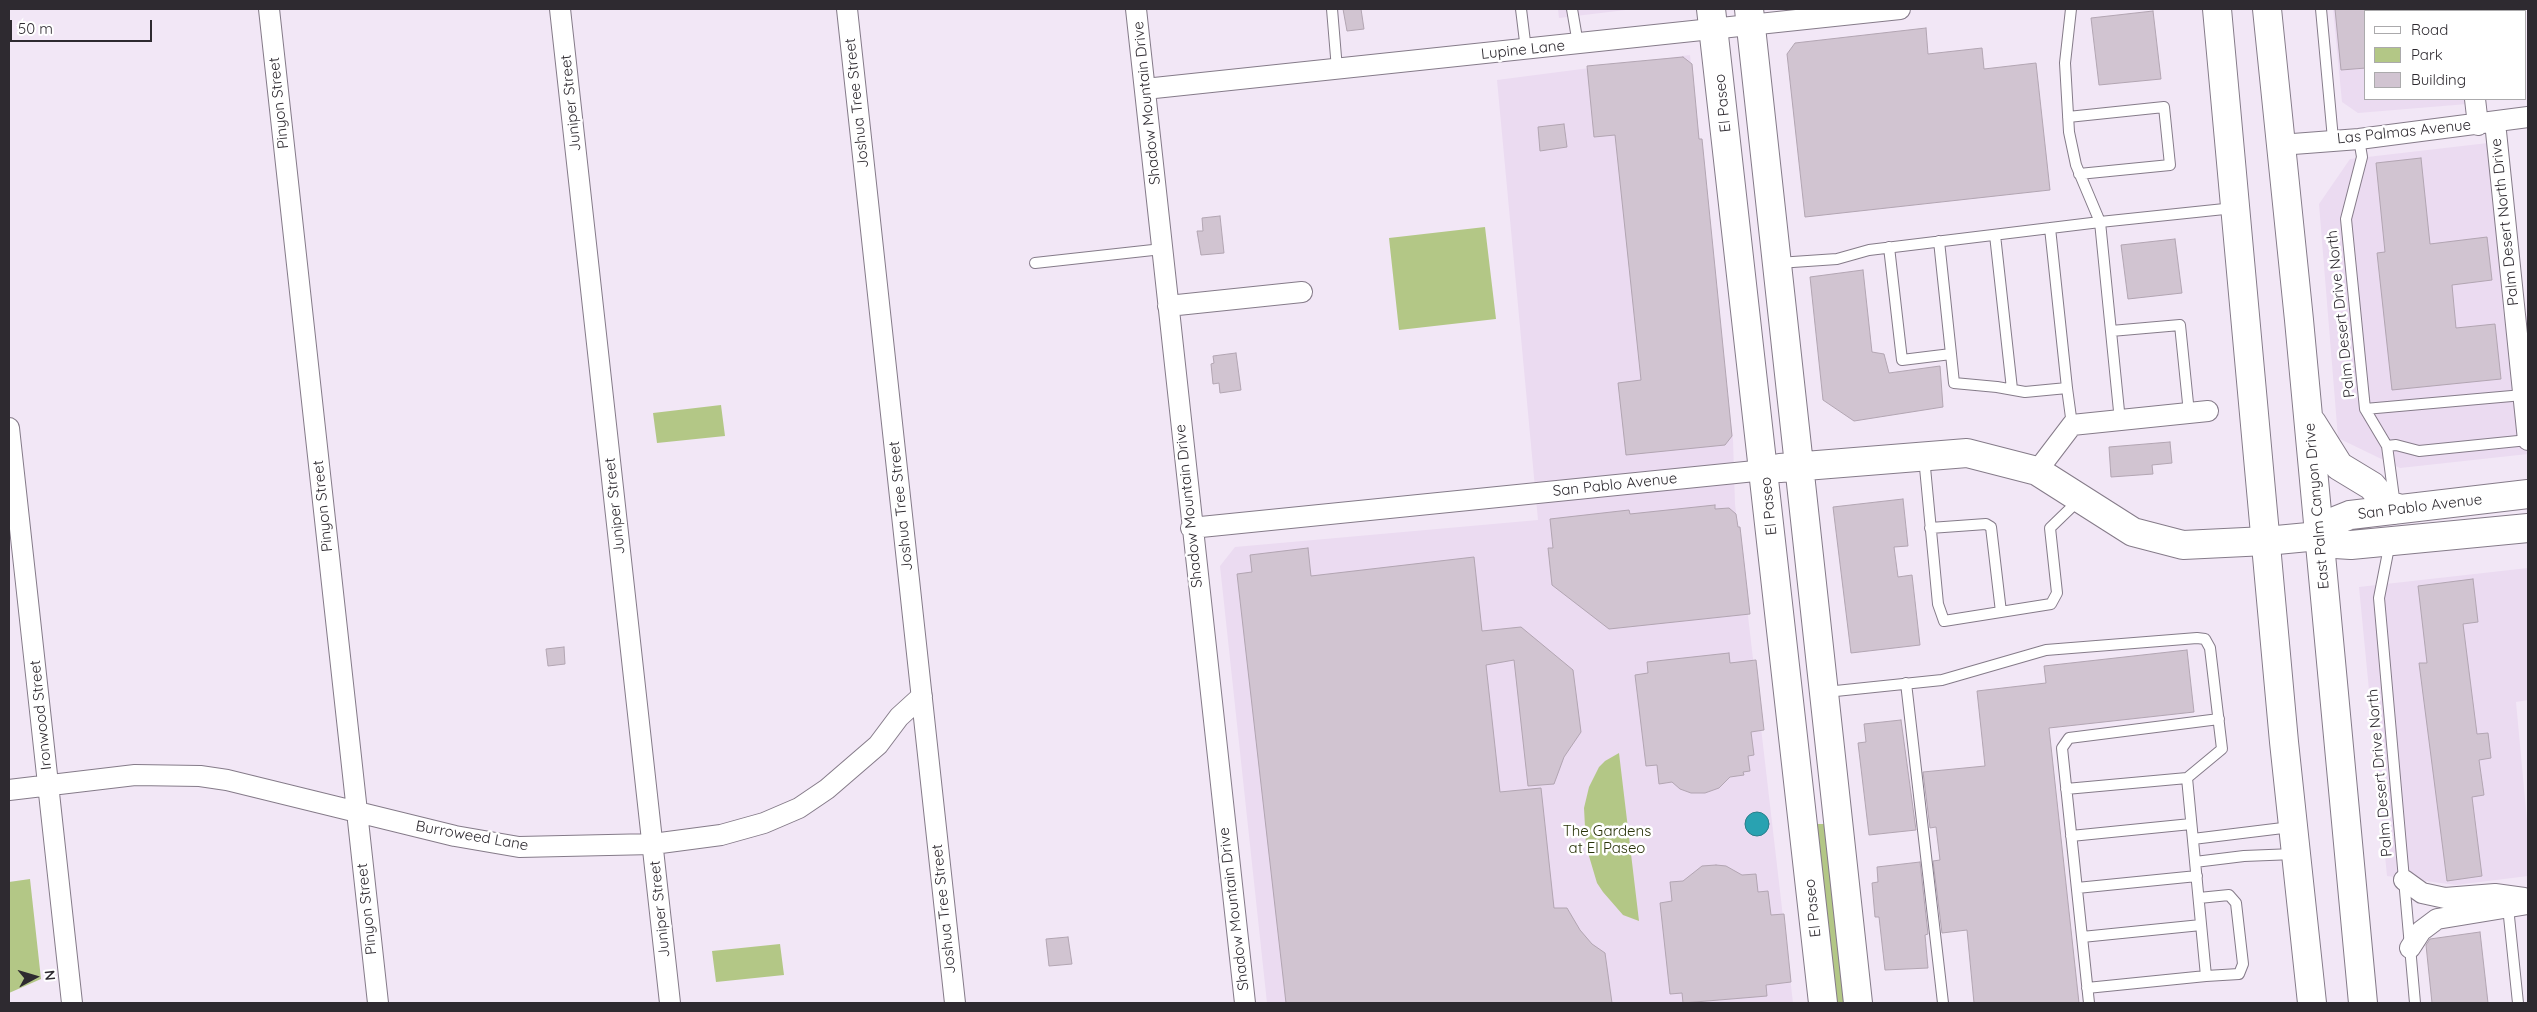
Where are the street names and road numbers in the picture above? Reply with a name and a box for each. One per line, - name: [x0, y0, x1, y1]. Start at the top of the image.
- street label: Shadow Mountain Drive: [1129, 20, 1165, 186]
- street label: Joshua Tree Street: [841, 37, 873, 169]
- street label: Lupine Lane: [1480, 37, 1566, 63]
- street label: Juniper Street: [557, 54, 585, 152]
- street label: Pinyon Street: [265, 56, 293, 150]
- street label: El Paseo: [1711, 73, 1735, 133]
- street label: Las Palmas Avenue: [2336, 116, 2472, 148]
- street label: Palm Desert North Drive: [2487, 137, 2523, 307]
- street label: Palm Desert Drive North: [2323, 229, 2359, 399]
- street label: East Palm Canyon Drive: [2301, 422, 2333, 590]
- street label: Shadow Mountain Drive: [1171, 423, 1207, 589]
- street label: Joshua Tree Street: [885, 440, 917, 572]
- street label: Juniper Street: [601, 457, 629, 555]
- street label: Pinyon Street: [309, 459, 337, 553]
- street label: San Pablo Avenue: [1552, 470, 1678, 500]
- street label: El Paseo: [1757, 476, 1781, 536]
- street label: San Pablo Avenue: [2357, 490, 2483, 524]
- street label: Ironwood Street: [26, 659, 56, 771]
- street label: Palm Desert Drive North: [2364, 688, 2396, 858]
- street label: Burroweed Lane: [414, 817, 530, 855]
- street label: Shadow Mountain Drive: [1215, 826, 1253, 992]
- street label: Joshua Tree Street: [928, 843, 960, 975]
- street label: Juniper Street: [646, 860, 674, 958]
- street label: Pinyon Street: [353, 862, 381, 956]
- street label: El Paseo: [1801, 878, 1825, 938]

